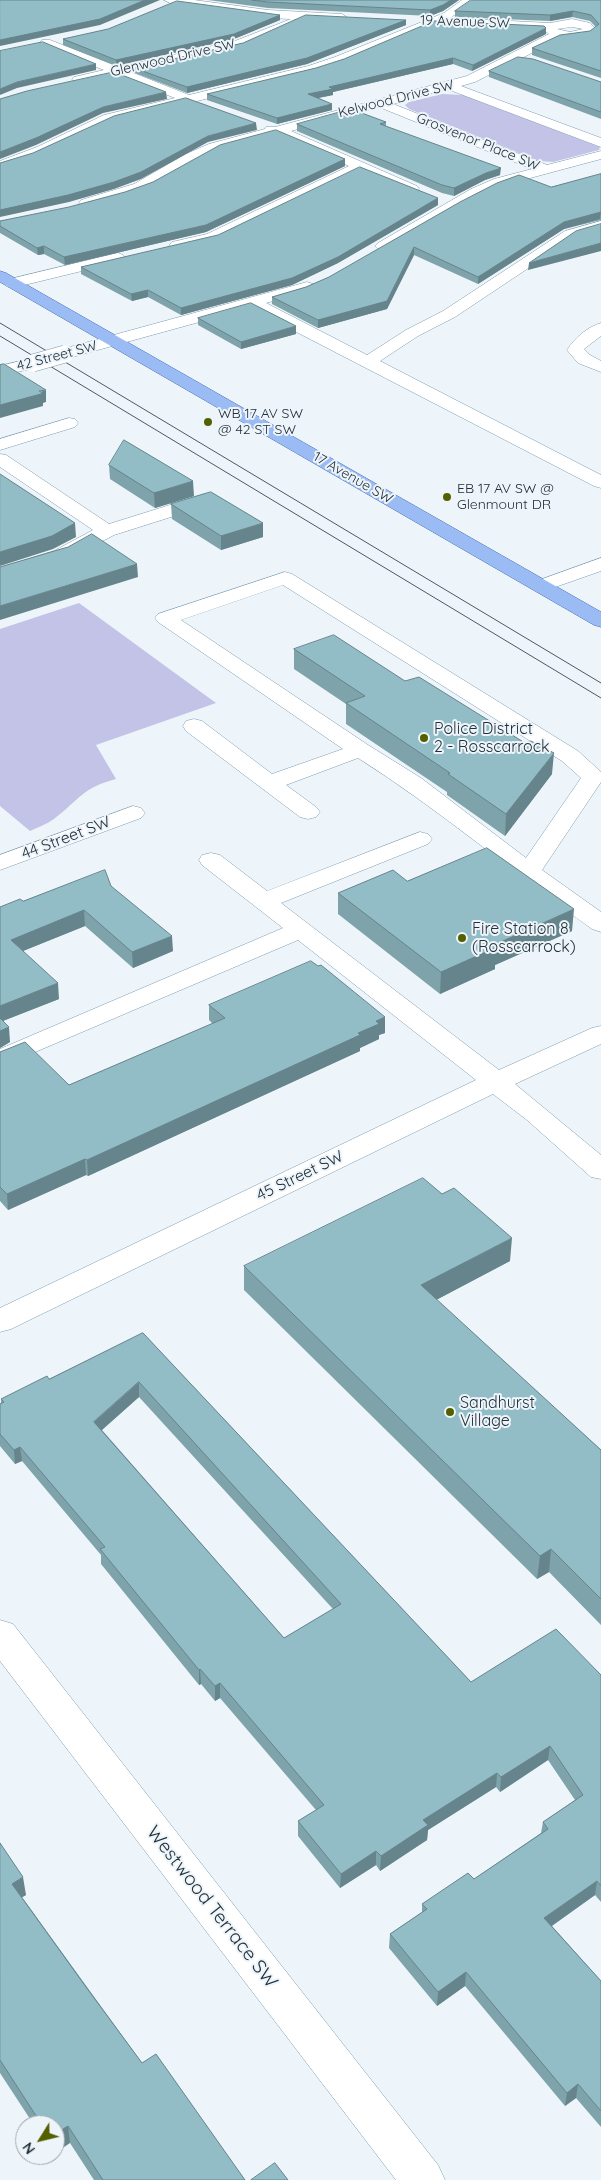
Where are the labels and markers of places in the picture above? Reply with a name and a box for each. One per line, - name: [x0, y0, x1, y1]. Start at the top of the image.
- place label: WB 17 AV SW @ 42 ST SW: [218, 406, 303, 438]
- marker: WB 17 AV SW @ 42 ST SW: [202, 416, 214, 428]
- place label: EB 17 AV SW @ Glenmount DR: [457, 481, 554, 514]
- marker: EB 17 AV SW @ Glenmount DR: [441, 491, 453, 503]
- place label: Police District 2 - Rosscarrock: [434, 719, 550, 757]
- marker: Police District 2 - Rosscarrock: [418, 732, 430, 744]
- place label: Fire Station 8 (Rosscarrock): [472, 919, 576, 957]
- marker: Fire Station 8 (Rosscarrock): [456, 932, 468, 944]
- place label: Sandhurst Village: [460, 1393, 535, 1431]
- marker: Sandhurst Village: [444, 1406, 456, 1418]

